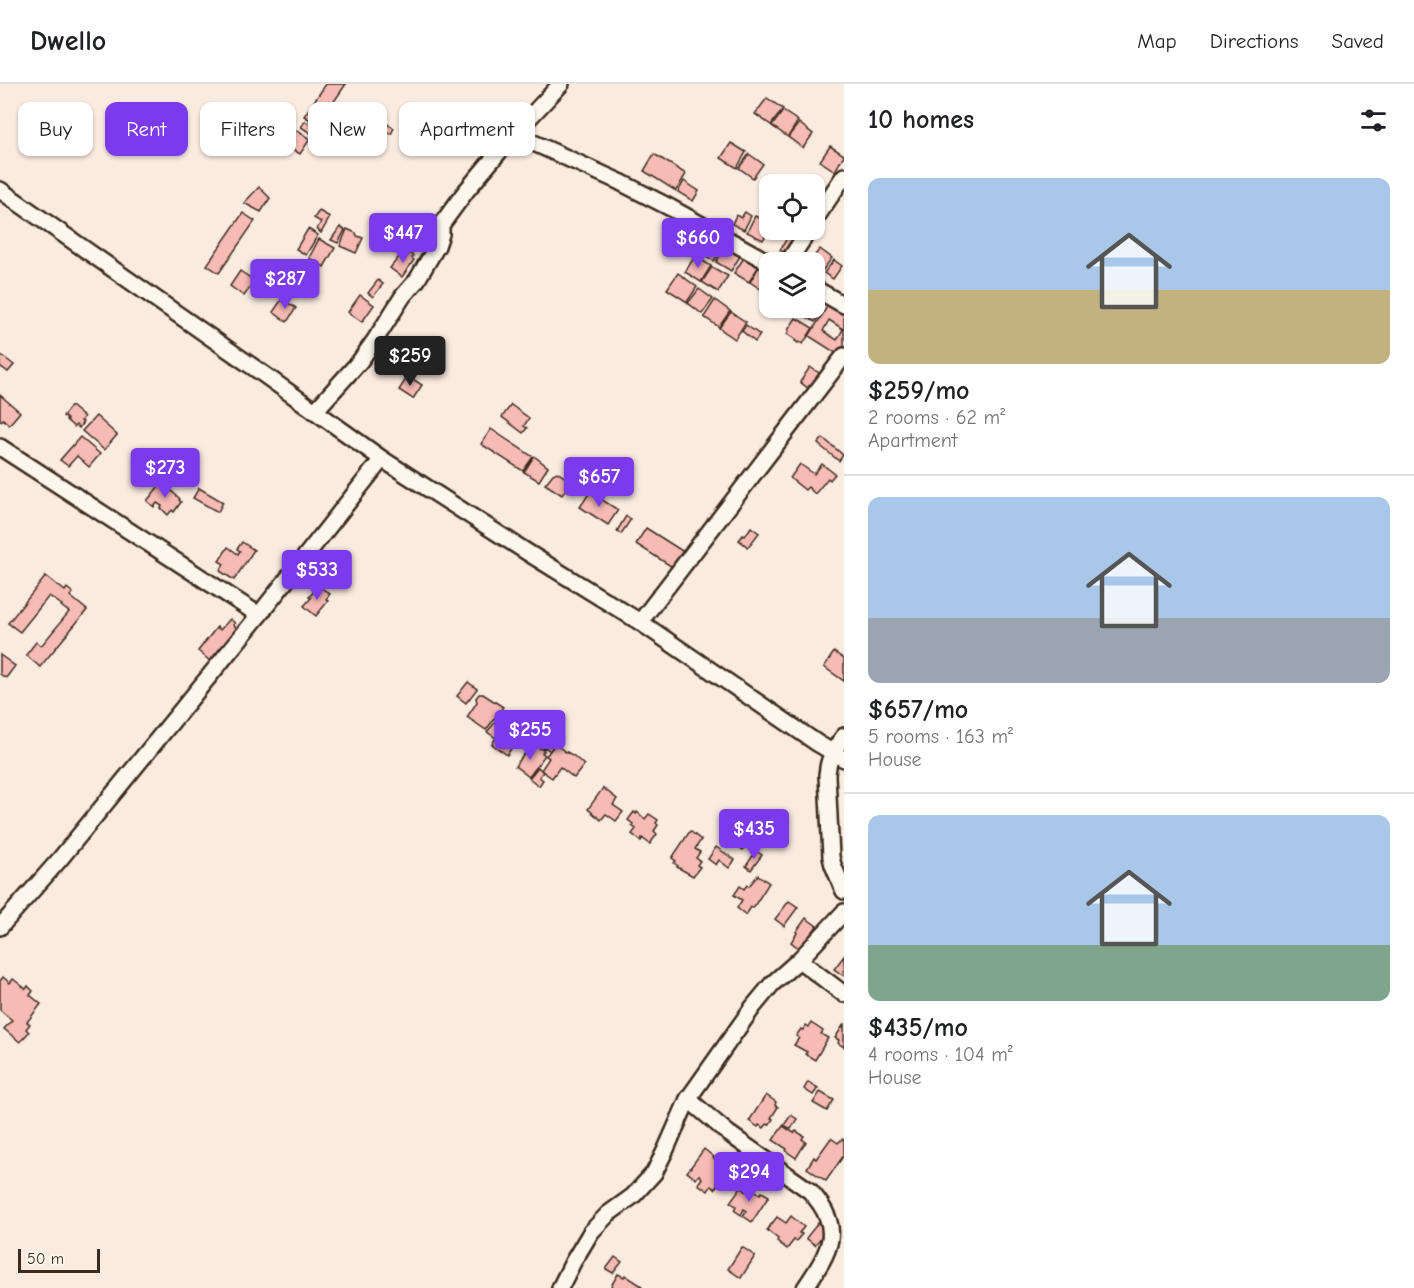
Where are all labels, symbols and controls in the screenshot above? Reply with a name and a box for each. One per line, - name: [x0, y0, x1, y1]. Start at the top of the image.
- text: Dwello: [30, 25, 106, 57]
- text: Map: [1137, 29, 1177, 53]
- text: Directions: [1210, 29, 1299, 53]
- text: Saved: [1332, 29, 1384, 53]
- chip: Buy: [18, 102, 93, 156]
- chip: Rent: [105, 102, 188, 156]
- chip: Filters: [200, 102, 296, 156]
- chip: New: [308, 102, 387, 156]
- chip: Apartment: [399, 102, 535, 156]
- icon: filters: [1357, 104, 1390, 137]
- text: 10 homes: [868, 105, 974, 135]
- map controls: [759, 174, 825, 318]
- button: locate: [759, 174, 825, 240]
- pin: $447: [367, 213, 439, 264]
- icon: home: [1075, 217, 1183, 325]
- pin: $660: [662, 218, 734, 269]
- text: $447: [383, 221, 423, 244]
- text: $660: [676, 226, 720, 249]
- button: layers: [759, 252, 825, 318]
- pin: $287: [249, 259, 321, 310]
- text: $287: [264, 267, 306, 290]
- pin: $259: [374, 336, 446, 387]
- text: $259: [388, 344, 432, 367]
- text: $259/mo: [868, 376, 970, 406]
- text: 2 rooms · 62 m²: [868, 406, 1005, 429]
- text: Apartment: [868, 429, 958, 452]
- pin: $273: [129, 448, 201, 499]
- text: $273: [145, 456, 185, 479]
- pin: $657: [563, 457, 635, 508]
- text: $657: [578, 465, 620, 488]
- icon: home: [1075, 536, 1183, 644]
- pin: $533: [281, 550, 353, 601]
- text: $533: [296, 558, 338, 581]
- text: $657/mo: [868, 695, 968, 725]
- pin: $255: [494, 710, 566, 761]
- text: $255: [508, 718, 552, 741]
- text: 5 rooms · 163 m²: [868, 725, 1013, 748]
- text: House: [868, 748, 922, 771]
- pin: $435: [718, 809, 790, 860]
- text: $435: [733, 817, 775, 840]
- icon: home: [1075, 854, 1183, 962]
- text: $435/mo: [868, 1013, 968, 1043]
- text: 4 rooms · 104 m²: [868, 1043, 1013, 1066]
- text: House: [868, 1066, 922, 1089]
- pin: $294: [713, 1152, 785, 1203]
- text: $294: [728, 1160, 770, 1183]
- scale bar: [18, 1246, 100, 1274]
- text: 50 m: [27, 1250, 64, 1268]

